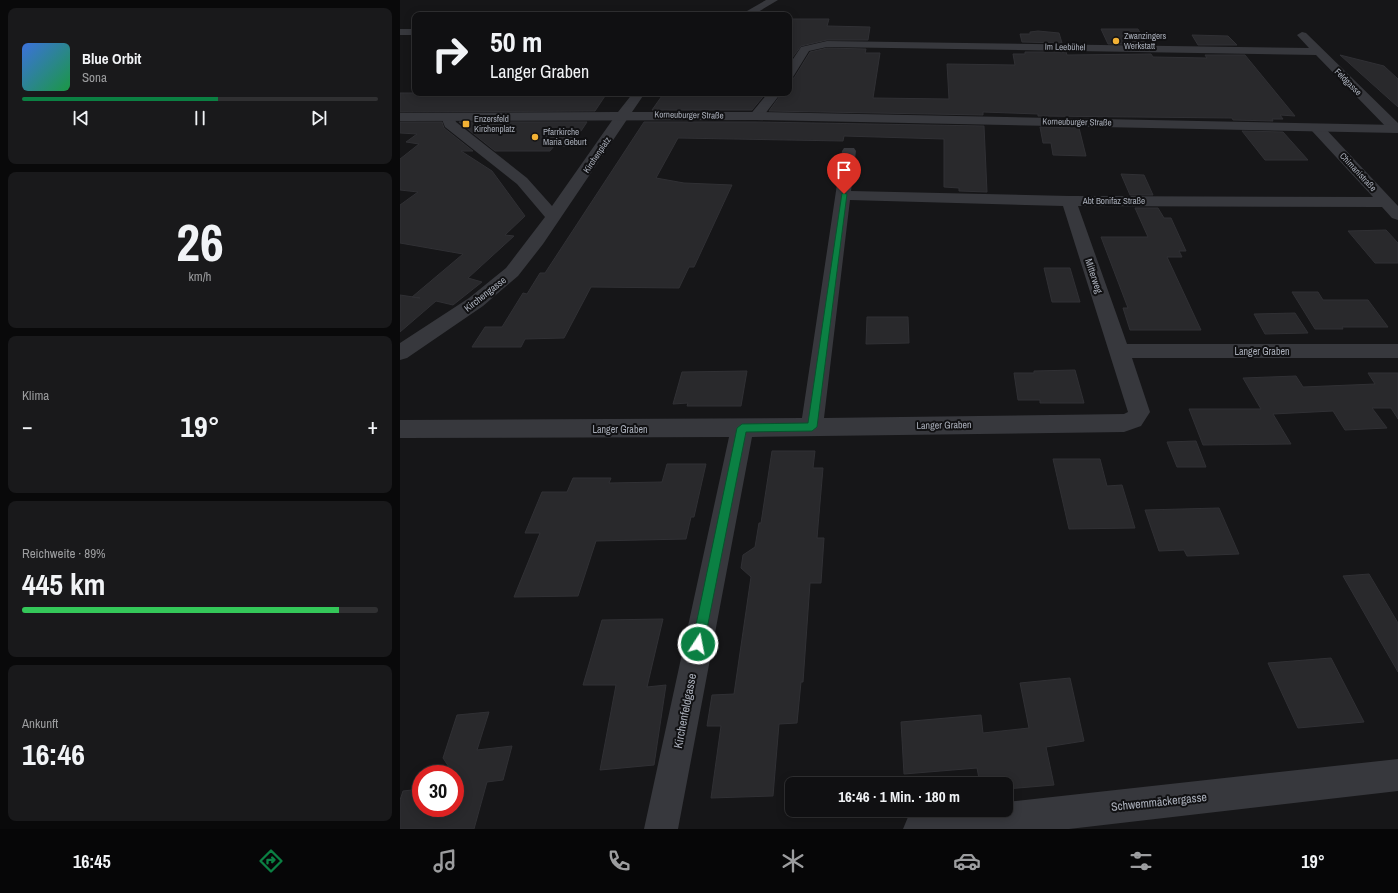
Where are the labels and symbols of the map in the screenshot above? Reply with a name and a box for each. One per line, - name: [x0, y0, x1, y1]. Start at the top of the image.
- place label: Zwanzingers Werkstatt: [1124, 30, 1167, 52]
- marker: Zwanzingers Werkstatt: [1111, 36, 1121, 46]
- street label: Im Leebühel: [1045, 41, 1086, 53]
- street label: Feldgasse: [1332, 66, 1364, 98]
- street label: Korneuburger Straße: [654, 108, 724, 122]
- place label: Enzersfeld Kirchenplatz: [474, 113, 515, 135]
- street label: Korneuburger Straße: [1042, 115, 1112, 129]
- marker: Enzersfeld Kirchenplatz: [461, 119, 471, 129]
- place label: Pfarrkirche Maria Geburt: [543, 126, 586, 148]
- marker: Pfarrkirche Maria Geburt: [530, 132, 540, 142]
- street label: Kirchenplatz: [581, 134, 614, 175]
- street label: Chimanistraße: [1337, 150, 1379, 194]
- pin: [827, 153, 861, 194]
- street label: Abt Bonifaz Straße: [1082, 195, 1145, 207]
- street label: Mitterweg: [1082, 257, 1106, 296]
- street label: Kirchengasse: [461, 273, 509, 315]
- street label: Langer Graben: [1234, 345, 1290, 358]
- street label: Langer Graben: [916, 418, 972, 432]
- street label: Langer Graben: [592, 423, 648, 436]
- position arrow: [677, 623, 719, 665]
- street label: Kirchenfeldgasse: [670, 672, 700, 750]
- speed limit sign: 30: [412, 765, 464, 817]
- street label: Schwemmäckergasse: [1110, 789, 1208, 815]

